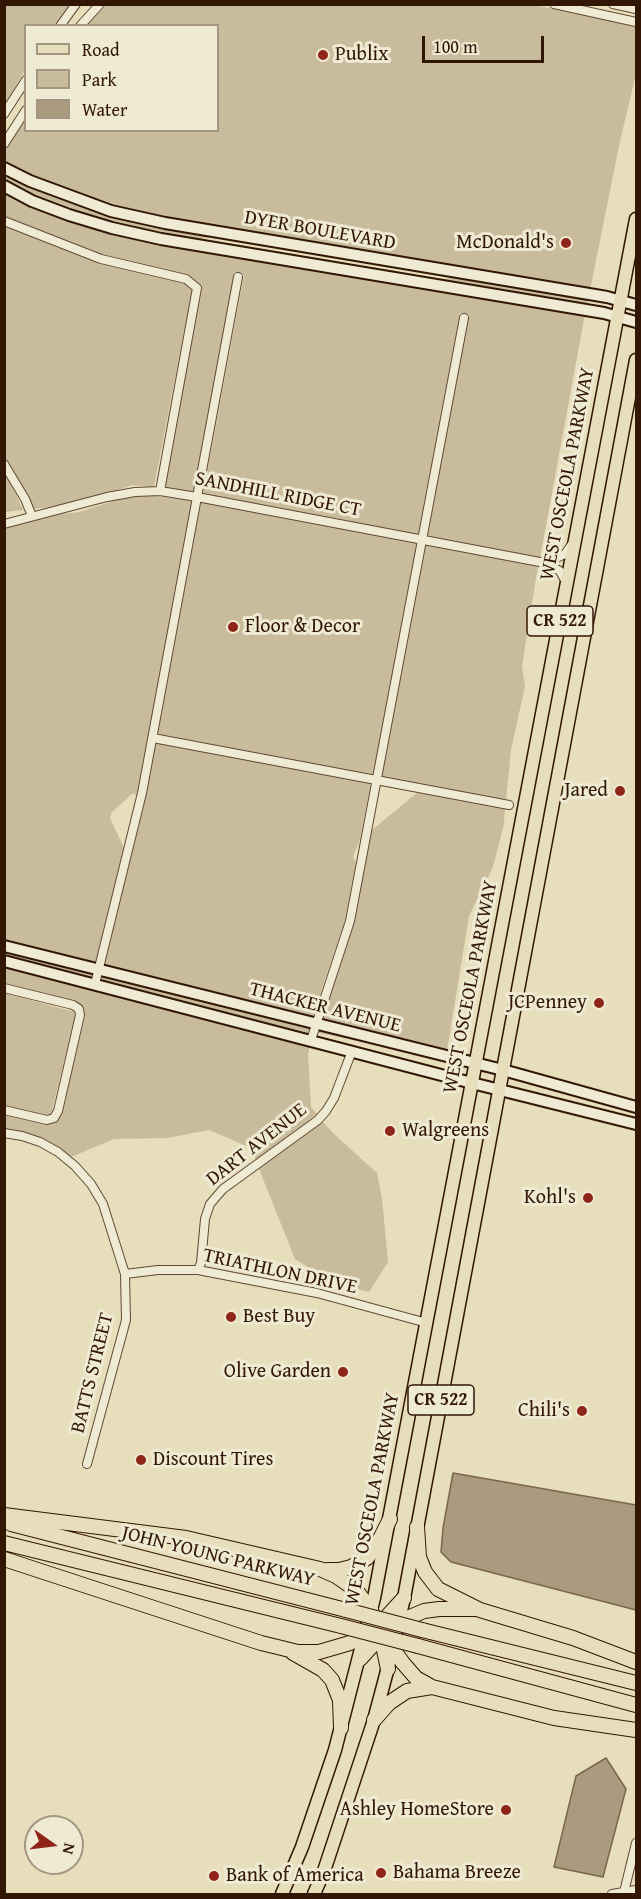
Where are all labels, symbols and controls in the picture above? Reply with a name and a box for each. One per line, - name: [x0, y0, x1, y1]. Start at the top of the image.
- legend: [24, 24, 219, 132]
- scale bar: [425, 24, 546, 62]
- text: 100 m: [433, 33, 478, 60]
- text: Road: [82, 36, 120, 63]
- place label: Publix: [335, 43, 388, 67]
- marker: Publix: [316, 48, 330, 62]
- text: Park: [82, 66, 117, 93]
- text: Water: [82, 96, 127, 123]
- street label: DYER BOULEVARD: [243, 206, 397, 256]
- place label: McDonald's: [456, 231, 554, 255]
- marker: McDonald's: [559, 236, 573, 250]
- street label: WEST OSCEOLA PARKWAY: [536, 365, 600, 583]
- street label: SANDHILL RIDGE CT: [193, 467, 363, 523]
- road number: CR 522: [527, 606, 593, 636]
- place label: Floor & Decor: [245, 615, 360, 639]
- marker: Floor & Decor: [226, 620, 240, 634]
- place label: Jared: [564, 779, 608, 803]
- marker: Jared: [613, 784, 627, 798]
- street label: WEST OSCEOLA PARKWAY: [439, 878, 503, 1096]
- street label: THACKER AVENUE: [247, 978, 403, 1038]
- place label: JCPenney: [508, 991, 587, 1015]
- marker: JCPenney: [592, 996, 606, 1010]
- street label: DART AVENUE: [202, 1098, 312, 1192]
- place label: Walgreens: [402, 1119, 489, 1143]
- marker: Walgreens: [383, 1124, 397, 1138]
- place label: Kohl's: [524, 1186, 576, 1210]
- marker: Kohl's: [581, 1191, 595, 1205]
- street label: TRIATHLON DRIVE: [201, 1244, 359, 1300]
- place label: Best Buy: [243, 1305, 315, 1329]
- street label: BATTS STREET: [66, 1310, 120, 1436]
- marker: Best Buy: [224, 1310, 238, 1324]
- place label: Olive Garden: [224, 1360, 331, 1384]
- marker: Olive Garden: [336, 1365, 350, 1379]
- road number: CR 522: [408, 1385, 474, 1415]
- street label: WEST OSCEOLA PARKWAY: [341, 1390, 405, 1608]
- place label: Chili's: [518, 1399, 570, 1423]
- marker: Chili's: [575, 1404, 589, 1418]
- place label: Discount Tires: [153, 1448, 273, 1472]
- marker: Discount Tires: [134, 1453, 148, 1467]
- street label: JOHN YOUNG PARKWAY: [119, 1521, 317, 1593]
- place label: Ashley HomeStore: [340, 1798, 494, 1822]
- marker: Ashley HomeStore: [499, 1803, 513, 1817]
- north arrow: [24, 1815, 84, 1875]
- text: N: [57, 1841, 82, 1857]
- place label: Bahama Breeze: [393, 1861, 521, 1885]
- place label: Bank of America: [226, 1864, 364, 1888]
- marker: Bahama Breeze: [374, 1866, 388, 1880]
- marker: Bank of America: [207, 1869, 221, 1883]

